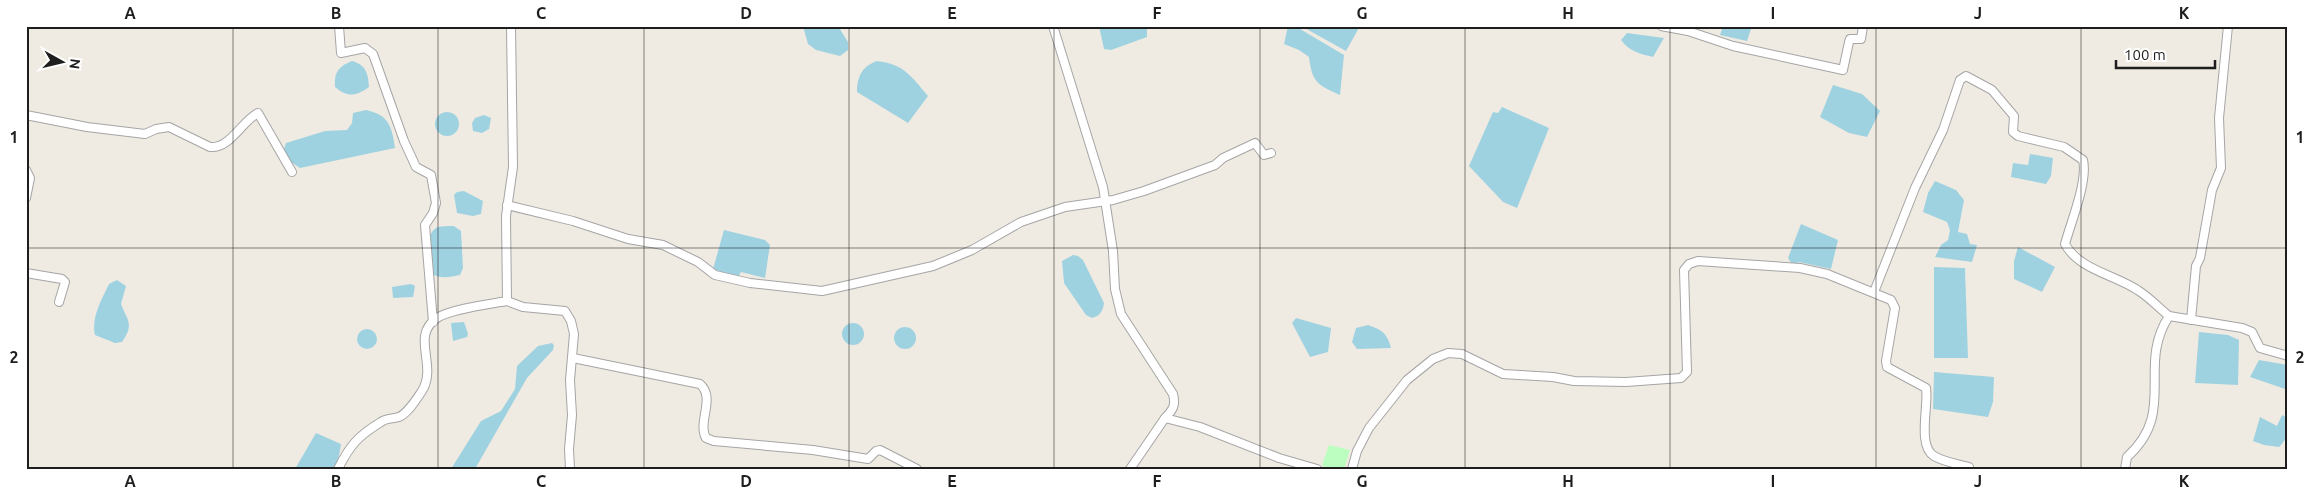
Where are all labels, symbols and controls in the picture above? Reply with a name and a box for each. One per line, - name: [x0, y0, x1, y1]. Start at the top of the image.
- text: A: [124, 4, 136, 22]
- text: B: [331, 4, 341, 22]
- text: C: [536, 4, 546, 22]
- text: D: [740, 4, 752, 22]
- text: E: [947, 4, 957, 22]
- text: F: [1153, 4, 1162, 22]
- text: G: [1356, 4, 1368, 22]
- text: H: [1562, 4, 1574, 22]
- text: I: [1771, 4, 1775, 22]
- text: J: [1974, 4, 1982, 22]
- text: K: [2179, 4, 2190, 22]
- north arrow: [38, 38, 88, 88]
- scale bar: [2116, 38, 2215, 70]
- text: 100 m: [2124, 46, 2166, 63]
- text: N: [66, 58, 84, 70]
- text: 1: [9, 128, 19, 146]
- text: 1: [2295, 128, 2305, 146]
- text: 2: [9, 348, 19, 366]
- text: 2: [2295, 348, 2305, 366]
- text: A: [124, 472, 136, 490]
- text: B: [331, 472, 341, 490]
- text: C: [536, 472, 546, 490]
- text: D: [740, 472, 752, 490]
- text: E: [947, 472, 957, 490]
- text: F: [1153, 472, 1162, 490]
- text: G: [1356, 472, 1368, 490]
- text: H: [1562, 472, 1574, 490]
- text: I: [1771, 472, 1775, 490]
- text: J: [1974, 472, 1982, 490]
- text: K: [2179, 472, 2190, 490]

